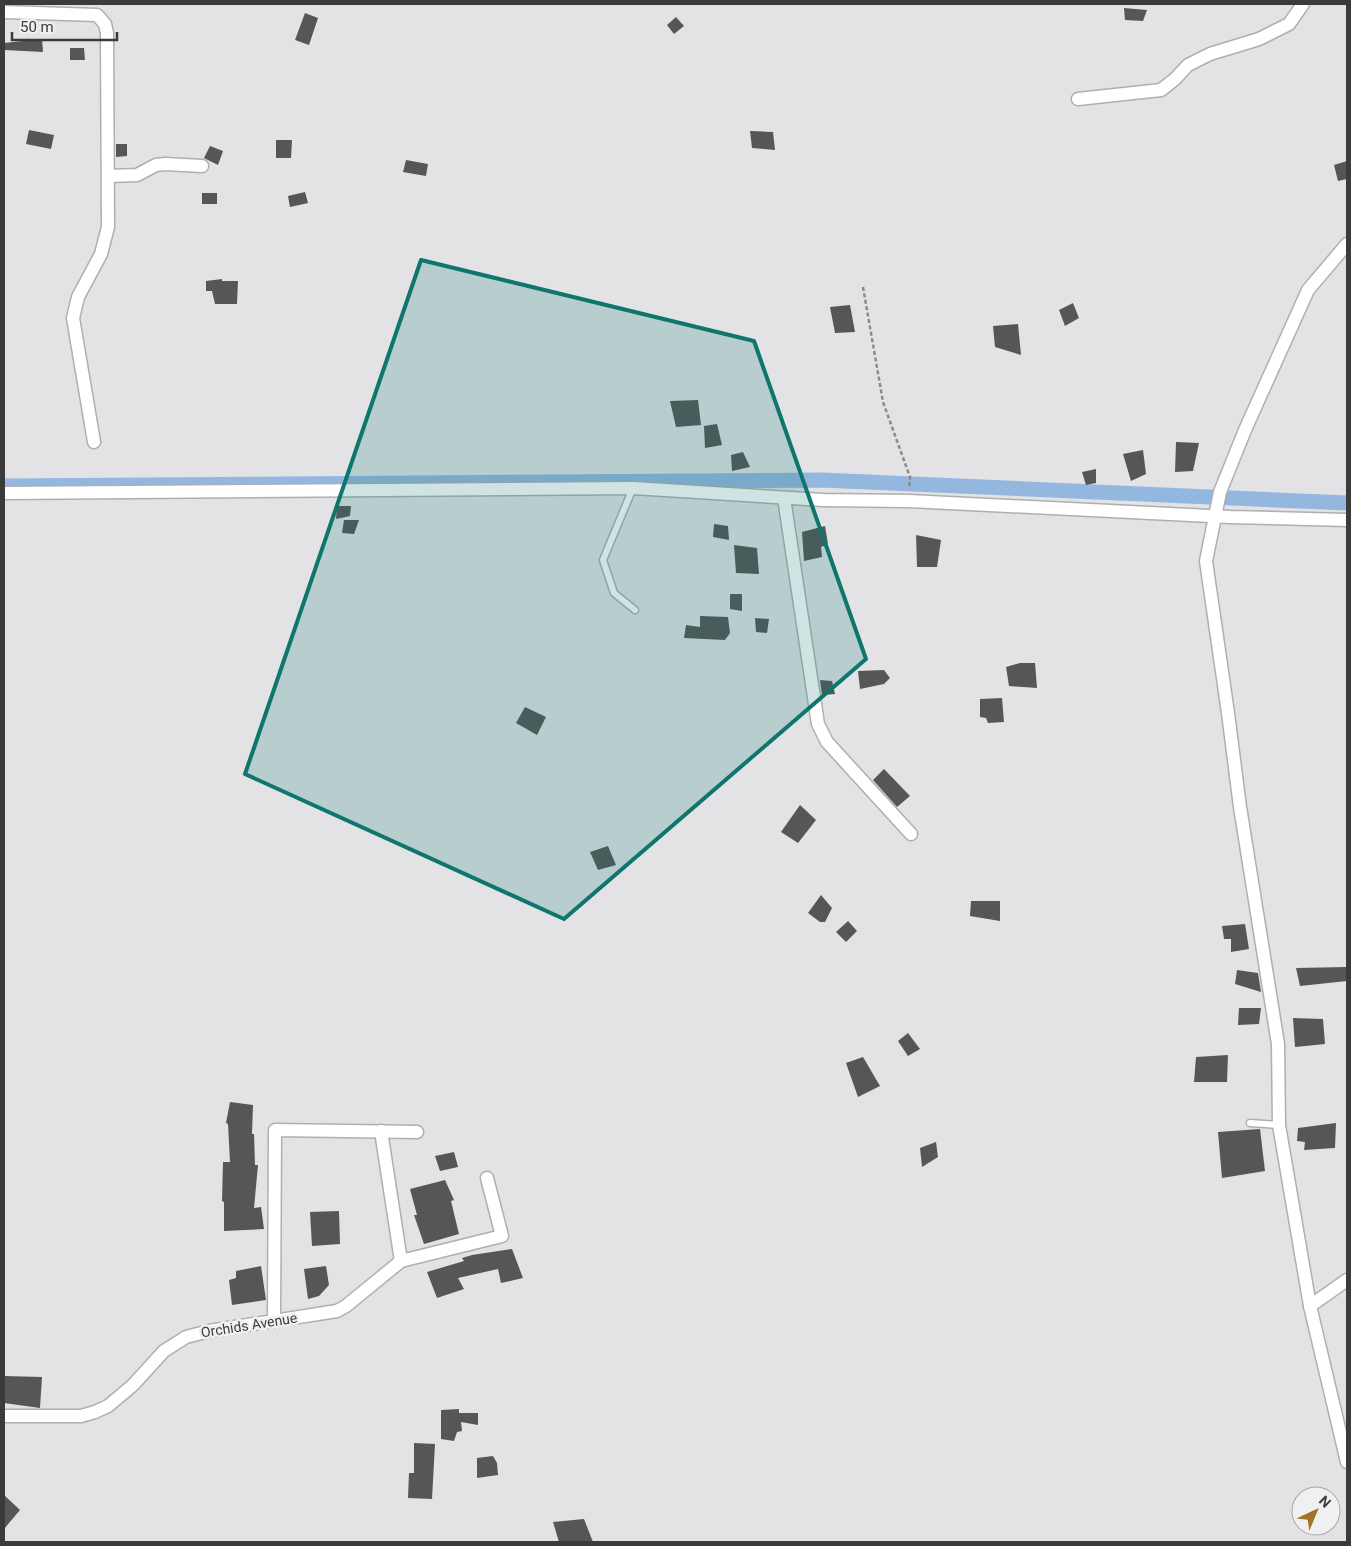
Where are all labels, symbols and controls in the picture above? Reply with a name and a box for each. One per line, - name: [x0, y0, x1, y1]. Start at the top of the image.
- scale bar: [12, 10, 118, 42]
- text: 50 m: [20, 18, 54, 36]
- street label: Orchids Avenue: [200, 1310, 298, 1340]
- north arrow: [1291, 1486, 1341, 1536]
- text: N: [1316, 1492, 1334, 1511]

